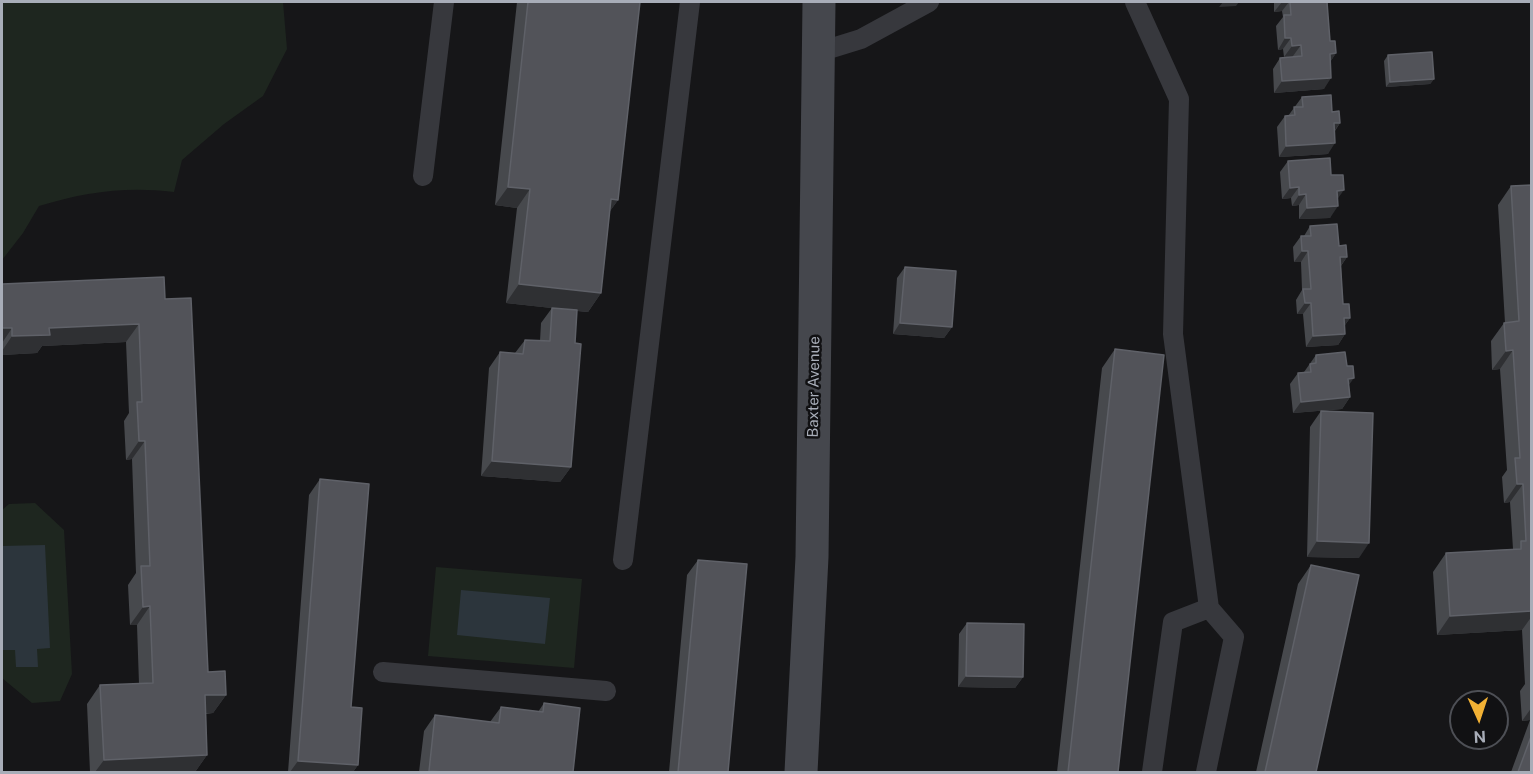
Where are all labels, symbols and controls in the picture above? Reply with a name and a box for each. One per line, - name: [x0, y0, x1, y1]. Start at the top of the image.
- street label: Baxter Avenue: [804, 336, 824, 438]
- north arrow: [1449, 690, 1509, 750]
- text: N: [1473, 727, 1487, 746]

